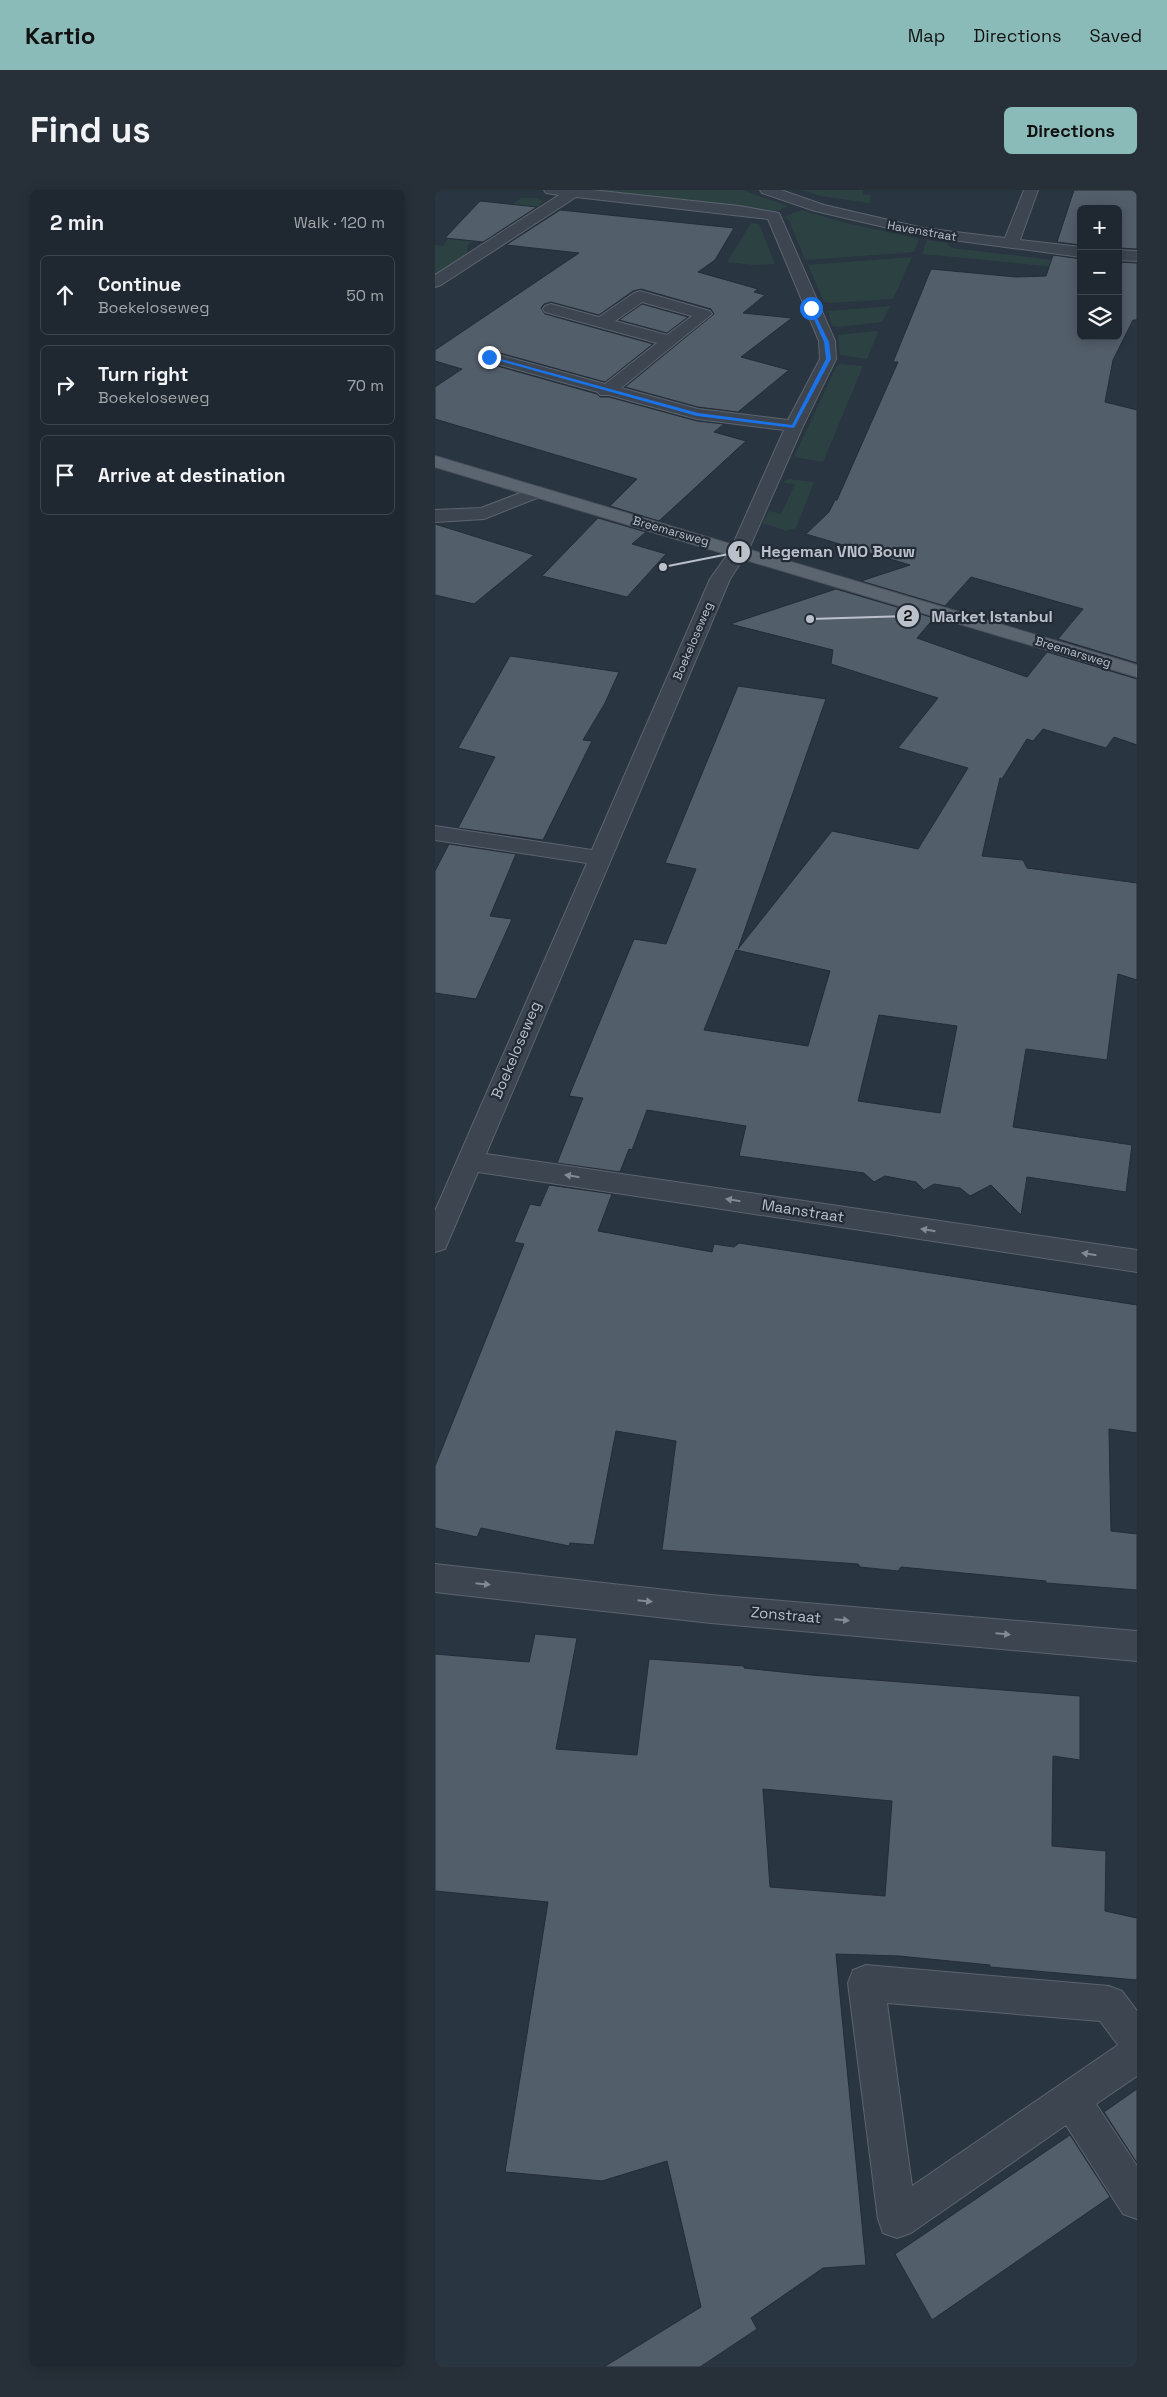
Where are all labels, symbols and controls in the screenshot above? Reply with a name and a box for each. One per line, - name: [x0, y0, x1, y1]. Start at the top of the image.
- text: Kartio: [25, 20, 95, 51]
- text: Map: [908, 24, 945, 47]
- text: Directions: [973, 24, 1062, 47]
- text: Saved: [1090, 24, 1142, 47]
- button: Directions: [1004, 107, 1137, 154]
- text: Find us: [30, 108, 151, 152]
- map controls: [1077, 205, 1122, 340]
- button: +: [1077, 205, 1122, 250]
- text: 2 min: [50, 209, 104, 236]
- text: Walk · 120 m: [294, 212, 385, 233]
- street label: Havenstraat: [886, 217, 958, 245]
- button: −: [1077, 250, 1122, 295]
- text: Continue: [98, 272, 181, 297]
- icon: ahead: [51, 281, 79, 309]
- text: 50 m: [346, 285, 384, 306]
- button: layers: [1077, 295, 1122, 340]
- text: Boekeloseweg: [98, 297, 210, 318]
- route start: [800, 297, 823, 320]
- route end: [478, 346, 501, 369]
- text: Turn right: [98, 362, 188, 387]
- icon: right: [51, 371, 79, 399]
- text: 70 m: [347, 375, 384, 396]
- text: Boekeloseweg: [98, 387, 210, 408]
- icon: arrive: [51, 461, 79, 489]
- text: Arrive at destination: [98, 463, 286, 488]
- street label: Breemarsweg: [631, 512, 711, 550]
- callout: Hegeman VNO Bouw: [726, 536, 925, 567]
- text: Hegeman VNO Bouw: [761, 541, 915, 562]
- text: 1: [736, 542, 742, 561]
- street label: Boekeloseweg: [669, 599, 717, 683]
- callout: Market Istanbul: [896, 601, 1063, 632]
- text: 2: [904, 606, 913, 625]
- text: Market Istanbul: [931, 606, 1053, 627]
- street label: Breemarsweg: [1033, 633, 1113, 671]
- street label: Boekeloseweg: [486, 998, 545, 1102]
- one-way arrow: [564, 1172, 580, 1180]
- street label: Maanstraat: [761, 1195, 846, 1226]
- one-way arrow: [724, 1196, 740, 1204]
- one-way arrow: [920, 1225, 936, 1233]
- one-way arrow: [1080, 1250, 1096, 1258]
- one-way arrow: [476, 1580, 492, 1588]
- one-way arrow: [637, 1597, 653, 1605]
- street label: Zonstraat: [750, 1602, 822, 1627]
- one-way arrow: [834, 1616, 850, 1624]
- one-way arrow: [996, 1631, 1012, 1639]

